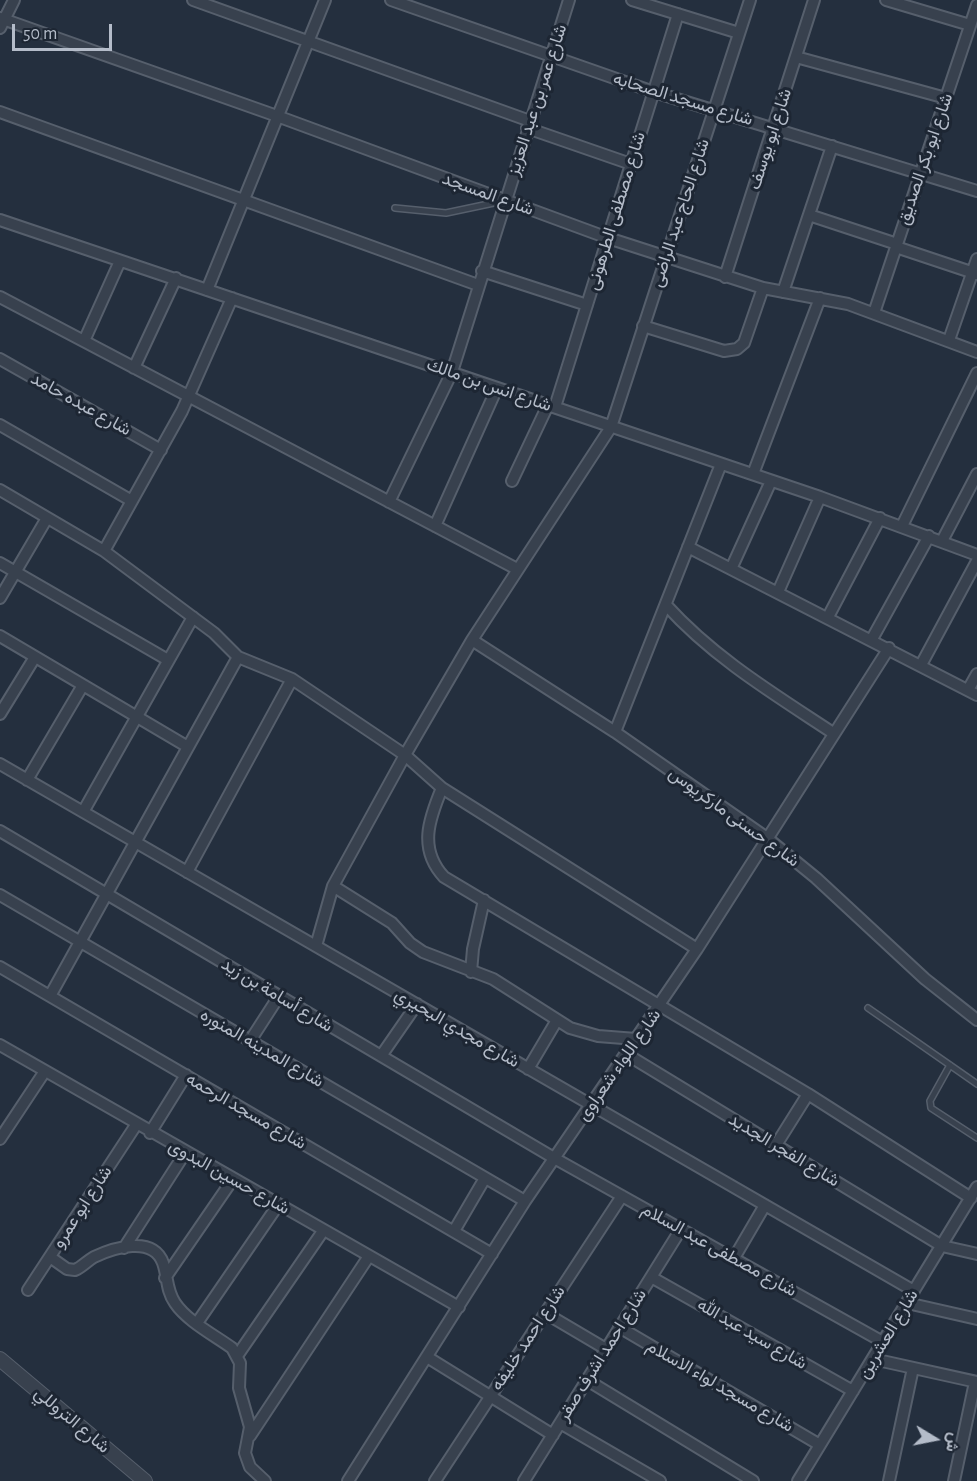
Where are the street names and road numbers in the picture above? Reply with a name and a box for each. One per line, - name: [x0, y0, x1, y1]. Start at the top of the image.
- street label: شارع عمر بن عبد العزيز: [502, 22, 572, 178]
- street label: شارع مسجد الصحابه: [610, 67, 756, 131]
- street label: شارع ابو يوسف: [743, 86, 797, 192]
- street label: شارع ابو بكر الصديق: [892, 90, 958, 228]
- street label: شارع مصطفى الطرهونى: [582, 129, 650, 293]
- street label: شارع الحاج عبد الراضى: [646, 136, 714, 290]
- street label: شارع المسجد: [439, 167, 537, 221]
- street label: شارع انس بن مالك: [424, 353, 554, 417]
- street label: شارع عبده حامد: [27, 367, 135, 441]
- street label: شارع حسنى ماركريوس: [664, 762, 804, 872]
- street label: شارع أسامة بن زيد: [217, 953, 337, 1037]
- street label: شارع مجدي البحيري: [391, 983, 523, 1073]
- street label: شارع المدينه المنوره: [196, 1004, 328, 1092]
- street label: شارع اللواء شعراوى: [572, 1005, 666, 1125]
- street label: شارع مسجد الرحمه: [182, 1068, 310, 1154]
- street label: شارع الفجر الجديد: [724, 1108, 844, 1192]
- street label: شارع حسين البدوى: [165, 1135, 293, 1219]
- street label: شارع ابو عمرو: [47, 1162, 117, 1252]
- street label: شارع مصطفى عبد السلام: [638, 1198, 800, 1302]
- street label: شارع احمد خليفه: [486, 1281, 570, 1395]
- street label: شارع احمد اشرف صقر: [553, 1285, 651, 1425]
- street label: شارع العشرين: [853, 1285, 923, 1383]
- street label: شارع سيد عبد الله: [693, 1294, 811, 1374]
- street label: شارع مسجد لواء الاسلام: [642, 1335, 798, 1437]
- street label: شارع التروللي: [30, 1382, 114, 1458]

